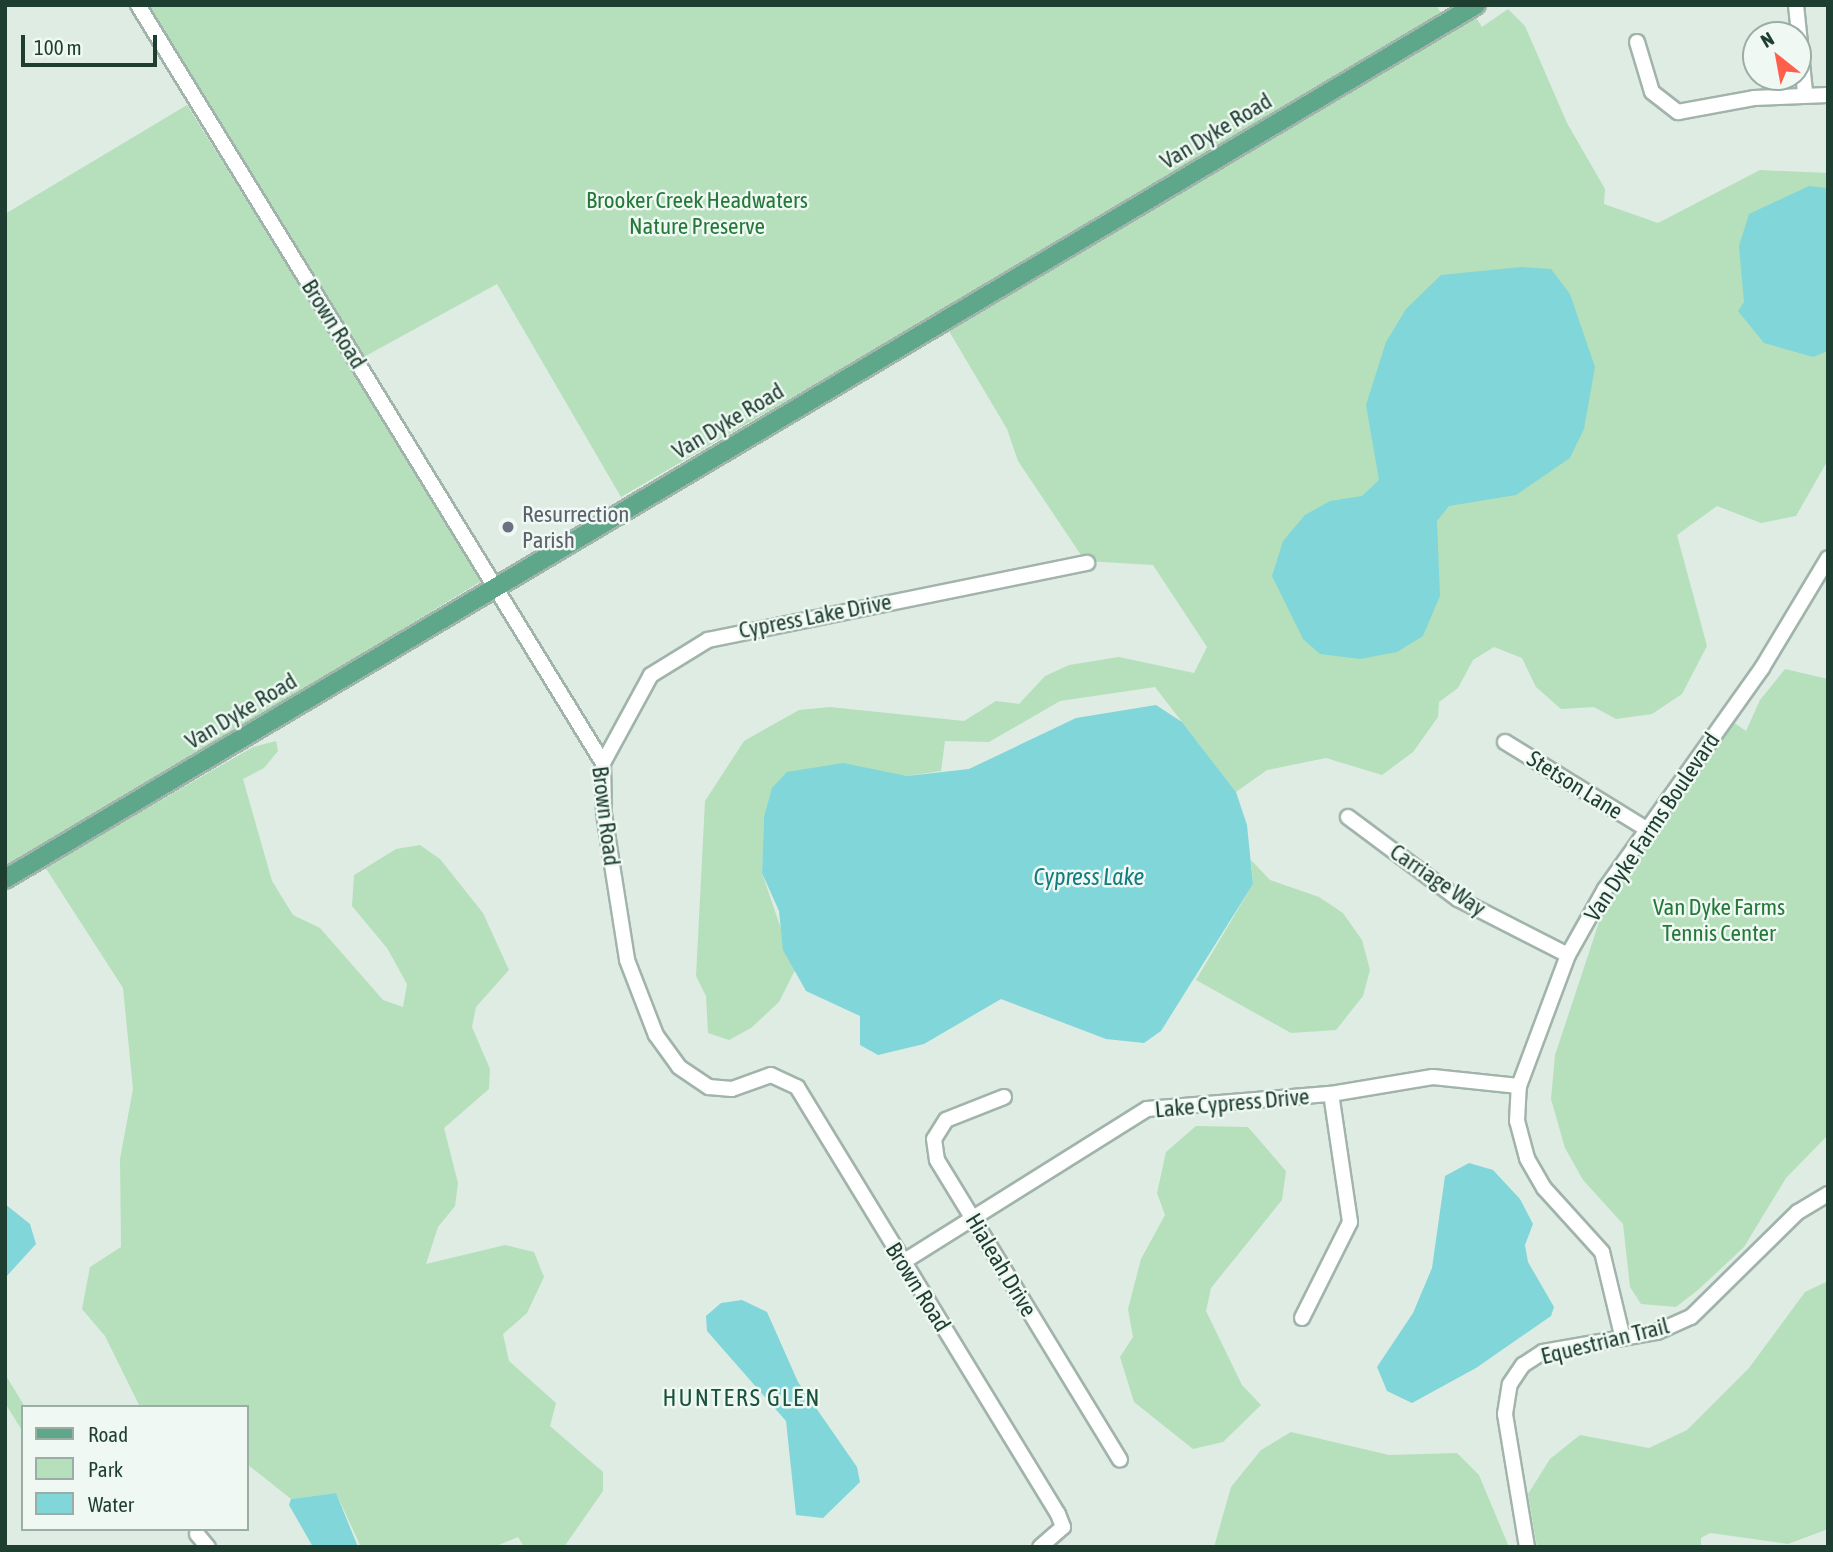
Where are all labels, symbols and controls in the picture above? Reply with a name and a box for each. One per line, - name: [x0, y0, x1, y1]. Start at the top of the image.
- scale bar: [24, 21, 161, 65]
- north arrow: [1742, 21, 1812, 91]
- text: N: [1757, 27, 1778, 52]
- text: 100 m: [34, 35, 82, 59]
- street label: Van Dyke Road: [1155, 87, 1277, 175]
- park label: Brooker Creek Headwaters Nature Preserve: [586, 186, 808, 240]
- street label: Brown Road: [296, 274, 372, 374]
- street label: Van Dyke Road: [667, 377, 789, 465]
- place label: Resurrection Parish: [522, 500, 629, 554]
- marker: Resurrection Parish: [500, 519, 516, 535]
- street label: Cypress Lake Drive: [736, 588, 894, 644]
- street label: Van Dyke Road: [180, 667, 302, 755]
- street label: Van Dyke Farms Boulevard: [1579, 727, 1725, 927]
- street label: Stetson Lane: [1522, 745, 1628, 825]
- street label: Brown Road: [586, 765, 626, 867]
- street label: Carriage Way: [1385, 838, 1491, 922]
- water label: Cypress Lake: [1034, 863, 1144, 891]
- park label: Van Dyke Farms Tennis Center: [1653, 893, 1785, 947]
- street label: Lake Cypress Drive: [1154, 1083, 1310, 1123]
- street label: Hialeah Drive: [959, 1208, 1043, 1322]
- street label: Brown Road: [880, 1237, 956, 1337]
- street label: Equestrian Trail: [1538, 1312, 1672, 1370]
- district label: HUNTERS GLEN: [664, 1384, 820, 1412]
- legend: [21, 1405, 248, 1531]
- text: Road: [88, 1422, 128, 1446]
- text: Park: [88, 1457, 123, 1481]
- text: Water: [88, 1492, 134, 1516]

